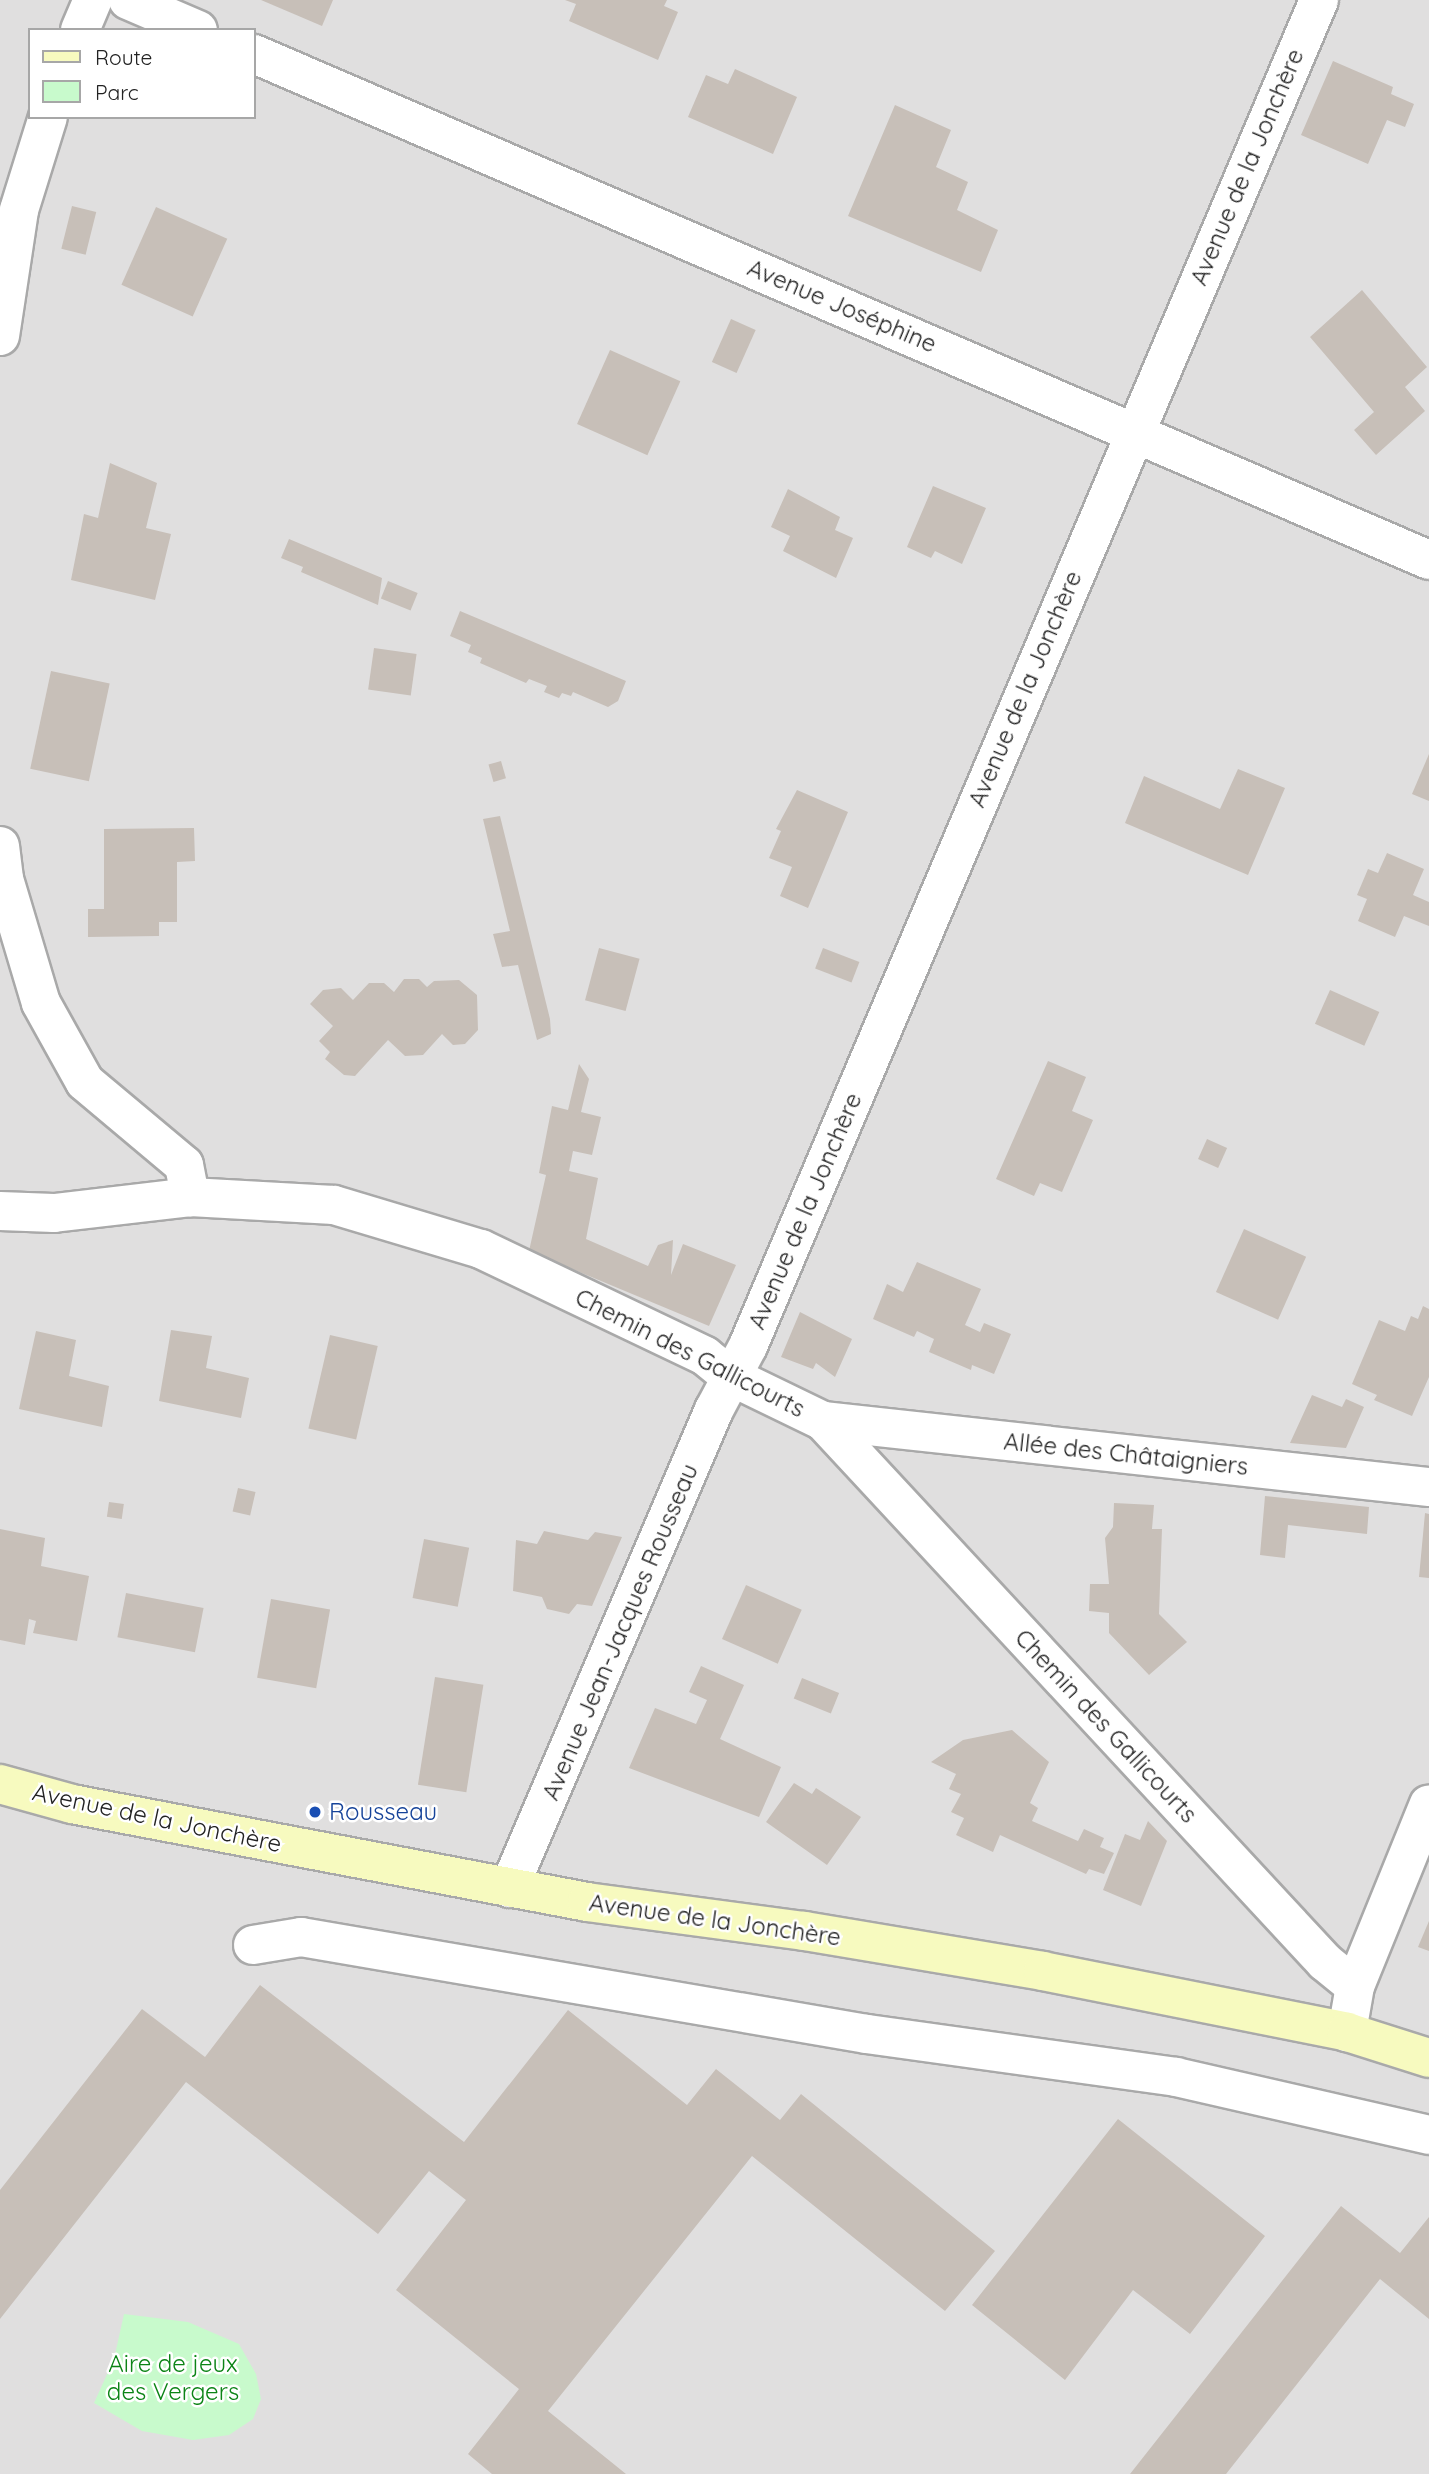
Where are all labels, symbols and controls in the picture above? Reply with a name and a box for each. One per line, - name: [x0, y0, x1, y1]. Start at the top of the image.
- legend: [28, 28, 256, 119]
- text: Route: [95, 44, 152, 70]
- street label: Avenue de la Jonchère: [1184, 45, 1310, 289]
- text: Parc: [95, 79, 139, 105]
- street label: Avenue Joséphine: [743, 253, 941, 359]
- street label: Avenue de la Jonchère: [962, 567, 1088, 811]
- street label: Avenue de la Jonchère: [742, 1089, 868, 1333]
- street label: Chemin des Gallicourts: [570, 1283, 810, 1423]
- street label: Allée des Châtaigniers: [1002, 1427, 1250, 1481]
- street label: Avenue Jean-Jacques Rousseau: [536, 1460, 704, 1804]
- street label: Chemin des Gallicourts: [1009, 1623, 1203, 1829]
- street label: Avenue de la Jonchère: [30, 1778, 284, 1858]
- place label: Rousseau: [329, 1798, 437, 1826]
- marker: Rousseau: [307, 1804, 323, 1820]
- street label: Avenue de la Jonchère: [587, 1888, 843, 1952]
- park label: Aire de jeux des Vergers: [107, 2350, 239, 2406]

